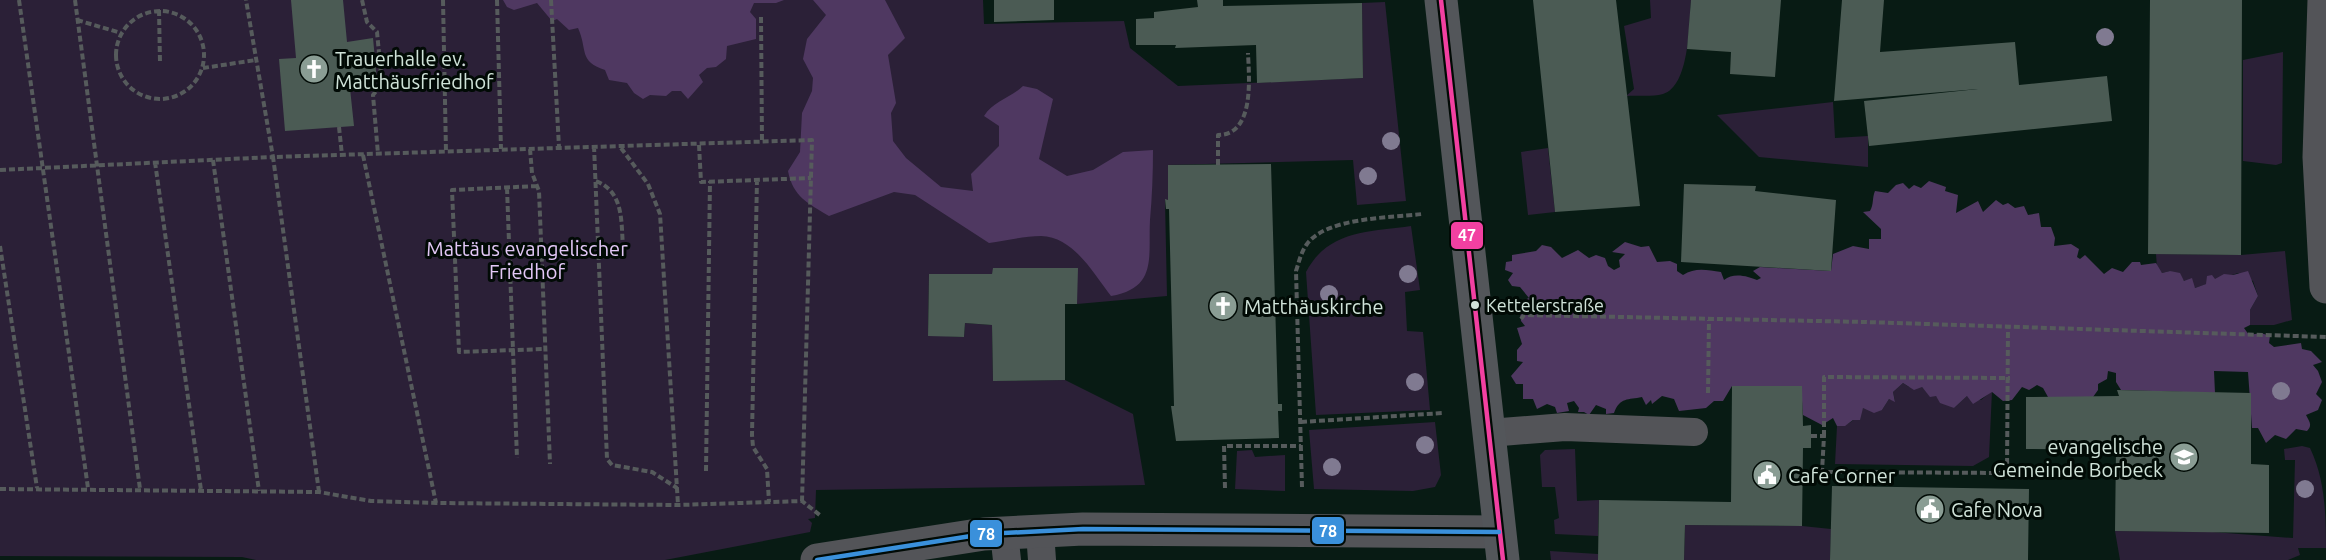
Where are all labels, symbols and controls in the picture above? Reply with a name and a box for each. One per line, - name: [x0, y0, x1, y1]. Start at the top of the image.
- place label: Trauerhalle ev. Matthäusfriedhof: [335, 47, 494, 93]
- church icon: Trauerhalle ev. Matthäusfriedhof: [298, 53, 330, 85]
- line badge: 47: [1450, 221, 1484, 250]
- text: 47: [1458, 226, 1476, 244]
- park label: Mattäus evangelischer Friedhof: [426, 237, 628, 283]
- church icon: Matthäuskirche: [1207, 290, 1239, 322]
- place label: Matthäuskirche: [1244, 295, 1383, 318]
- place label: Kettelerstraße: [1486, 295, 1604, 315]
- marker: Kettelerstraße: [1469, 299, 1481, 311]
- place label: evangelische Gemeinde Borbeck: [1993, 435, 2163, 481]
- school or university icon: evangelische Gemeinde Borbeck: [2168, 441, 2200, 473]
- public building icon: Cafe Corner: [1751, 459, 1783, 491]
- place label: Cafe Corner: [1788, 464, 1896, 487]
- public building icon: Cafe Nova: [1914, 493, 1946, 525]
- place label: Cafe Nova: [1951, 498, 2043, 521]
- line badge: 78: [1311, 516, 1345, 545]
- line badge: 78: [969, 519, 1003, 548]
- text: 78: [1319, 522, 1337, 540]
- text: 78: [977, 525, 995, 543]

